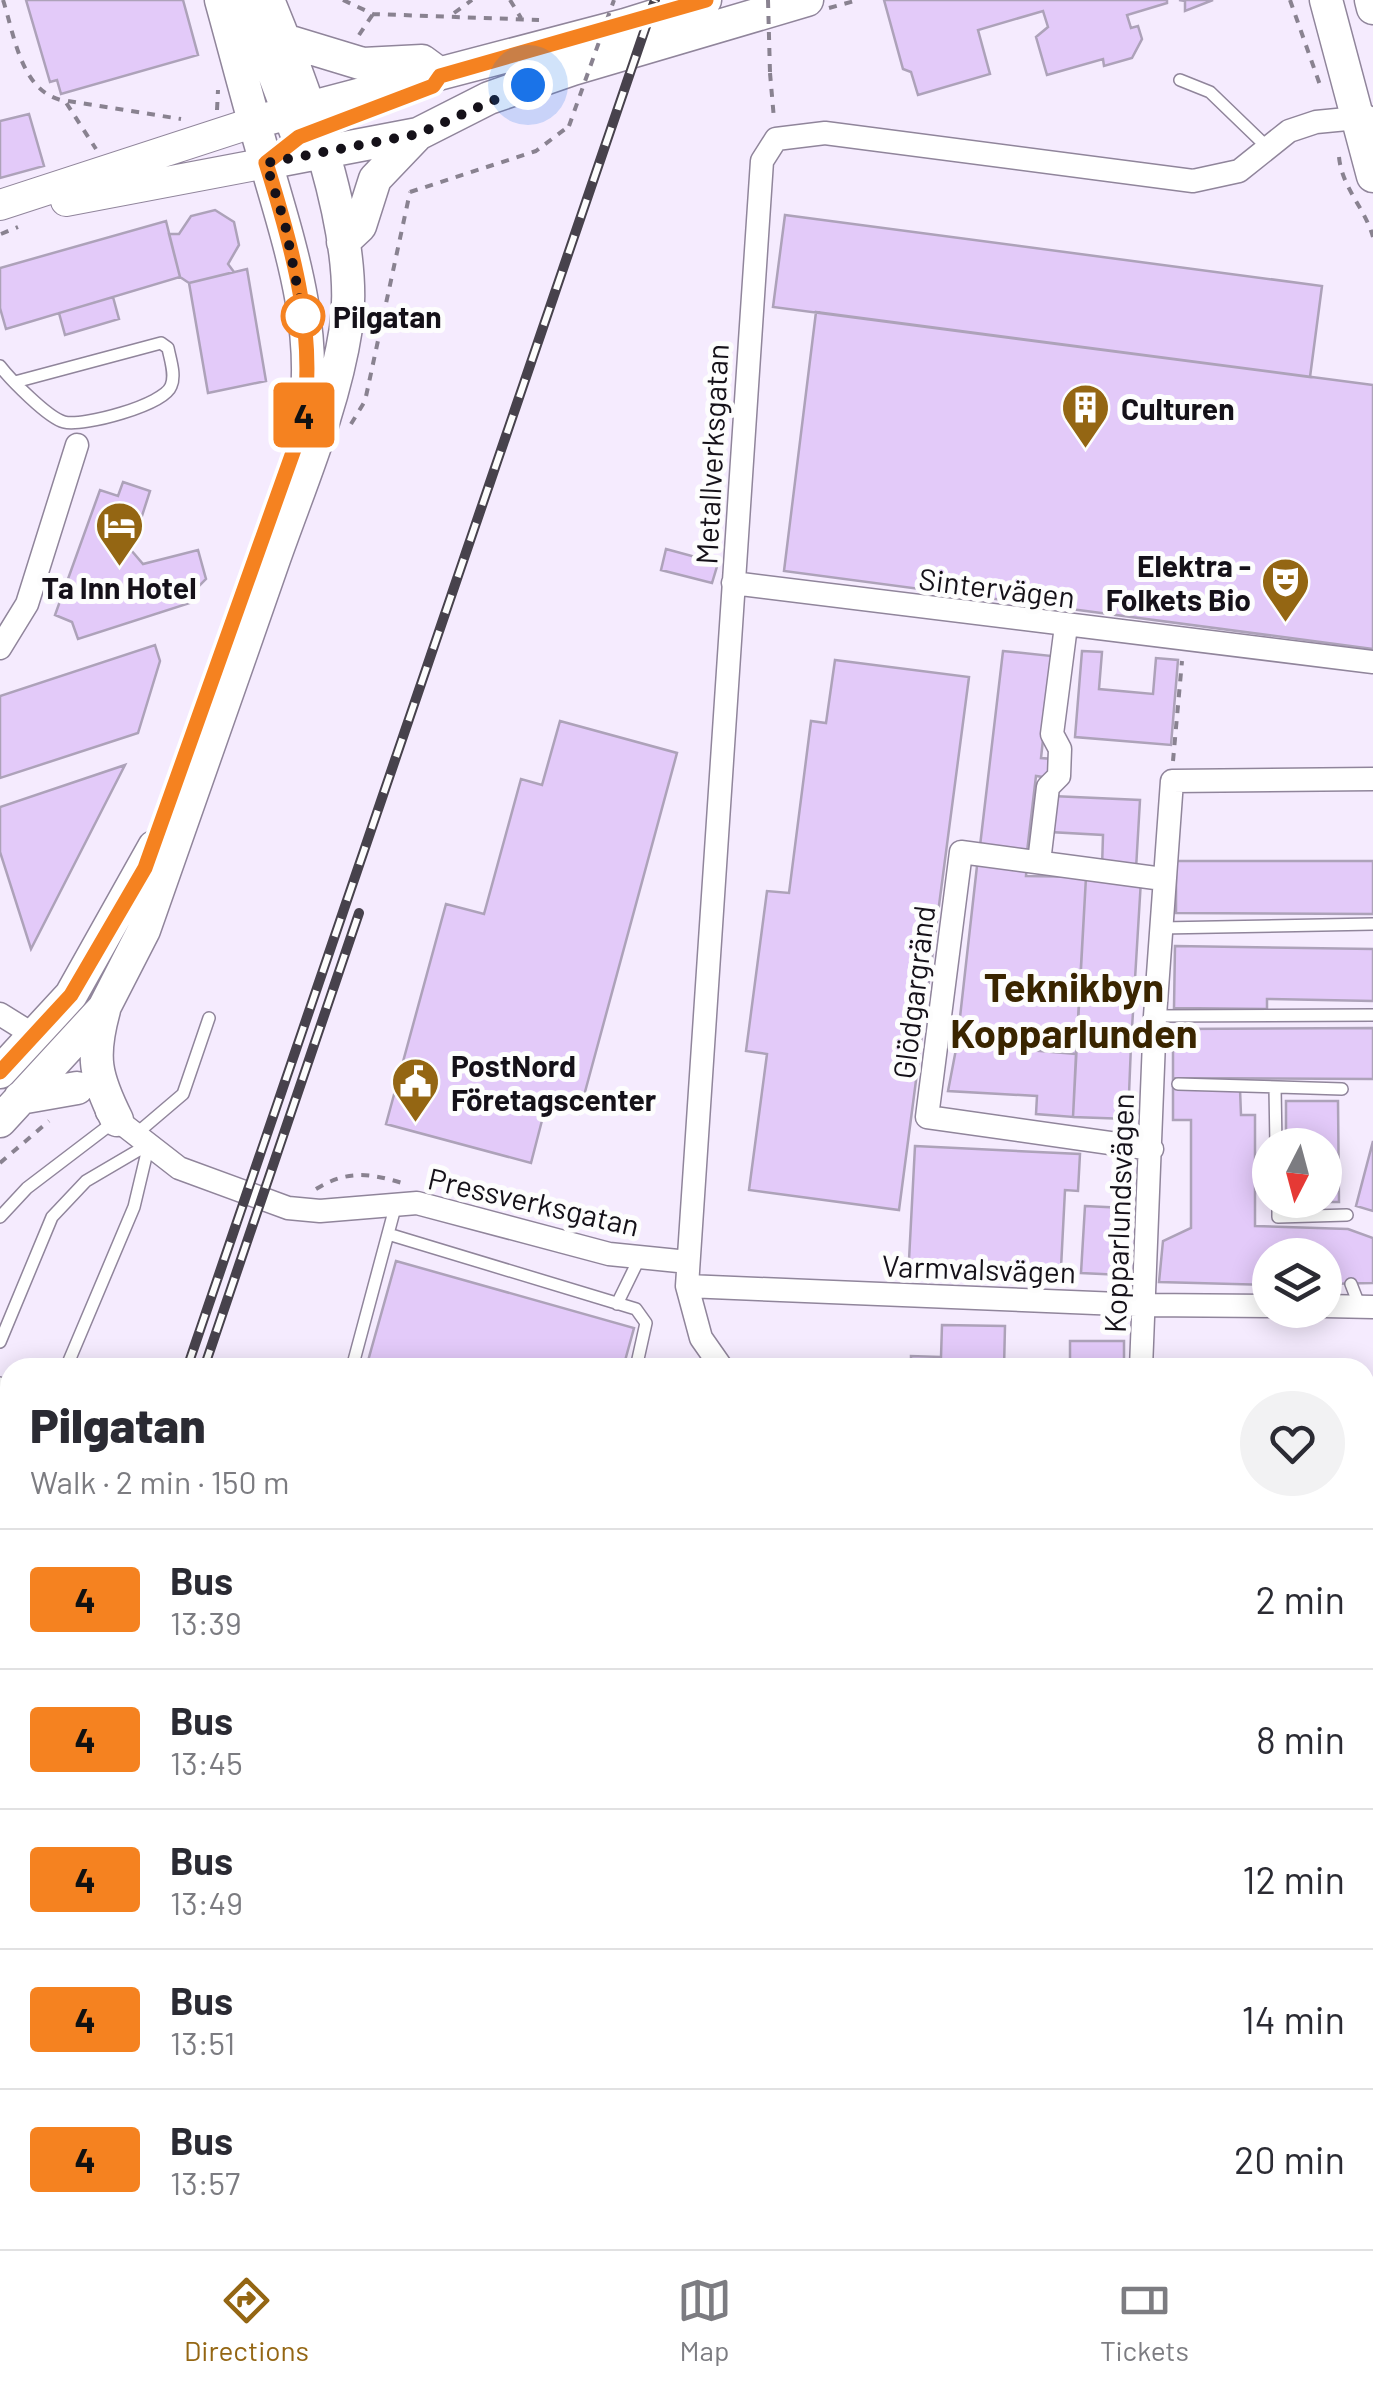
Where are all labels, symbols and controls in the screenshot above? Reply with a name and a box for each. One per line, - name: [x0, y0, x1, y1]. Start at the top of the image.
- your location: [503, 60, 553, 110]
- marker: Pilgatan: [282, 295, 324, 337]
- place label: Pilgatan: [333, 298, 442, 334]
- street label: Metallverksgatan: [687, 343, 735, 565]
- line badge: 4: [272, 382, 336, 448]
- building icon: Culturen: [1060, 382, 1112, 450]
- place label: Culturen: [1121, 390, 1235, 426]
- text: 4: [293, 394, 315, 436]
- hotel icon: Ta Inn Hotel: [93, 500, 145, 568]
- place label: Elektra - Folkets Bio: [1106, 547, 1251, 617]
- theatre icon: Elektra - Folkets Bio: [1260, 556, 1312, 624]
- street label: Sintervägen: [917, 560, 1077, 614]
- place label: Ta Inn Hotel: [41, 569, 197, 605]
- street label: Glödgargränd: [885, 903, 941, 1081]
- district label: Teknikbyn Kopparlunden: [950, 962, 1198, 1056]
- place label: PostNord Företagscenter: [451, 1047, 657, 1117]
- public building icon: PostNord Företagscenter: [390, 1056, 442, 1124]
- street label: Kopparlundsvägen: [1096, 1093, 1140, 1333]
- north arrow: [1252, 1128, 1342, 1218]
- map controls: [1252, 1128, 1342, 1328]
- street label: Pressverksgatan: [425, 1159, 643, 1243]
- button: layers: [1252, 1238, 1342, 1328]
- street label: Varmvalsvägen: [881, 1247, 1077, 1289]
- button: heart: [1240, 1391, 1345, 1496]
- text: Pilgatan: [30, 1395, 206, 1453]
- text: Walk · 2 min · 150 m: [30, 1462, 289, 1500]
- text: Bus: [170, 1557, 233, 1603]
- text: 2 min: [1255, 1576, 1345, 1622]
- text: 4: [74, 1578, 96, 1620]
- text: 13:39: [170, 1603, 242, 1641]
- text: Bus: [170, 1697, 233, 1743]
- text: 8 min: [1256, 1716, 1345, 1762]
- text: 4: [74, 1718, 96, 1760]
- text: 13:45: [170, 1743, 243, 1781]
- text: Bus: [170, 1837, 233, 1883]
- text: 12 min: [1242, 1856, 1345, 1902]
- text: 4: [74, 1858, 96, 1900]
- text: 13:49: [170, 1883, 243, 1921]
- text: Bus: [170, 1977, 233, 2023]
- text: 14 min: [1242, 1996, 1345, 2042]
- text: 4: [74, 1998, 96, 2040]
- text: 13:51: [170, 2023, 235, 2061]
- text: Bus: [170, 2117, 233, 2163]
- text: 20 min: [1234, 2136, 1345, 2182]
- text: 4: [74, 2138, 96, 2180]
- text: 13:57: [170, 2163, 240, 2201]
- tab: Directions: [184, 2273, 309, 2367]
- tab: Map: [677, 2273, 732, 2367]
- tab: Tickets: [1100, 2273, 1189, 2367]

